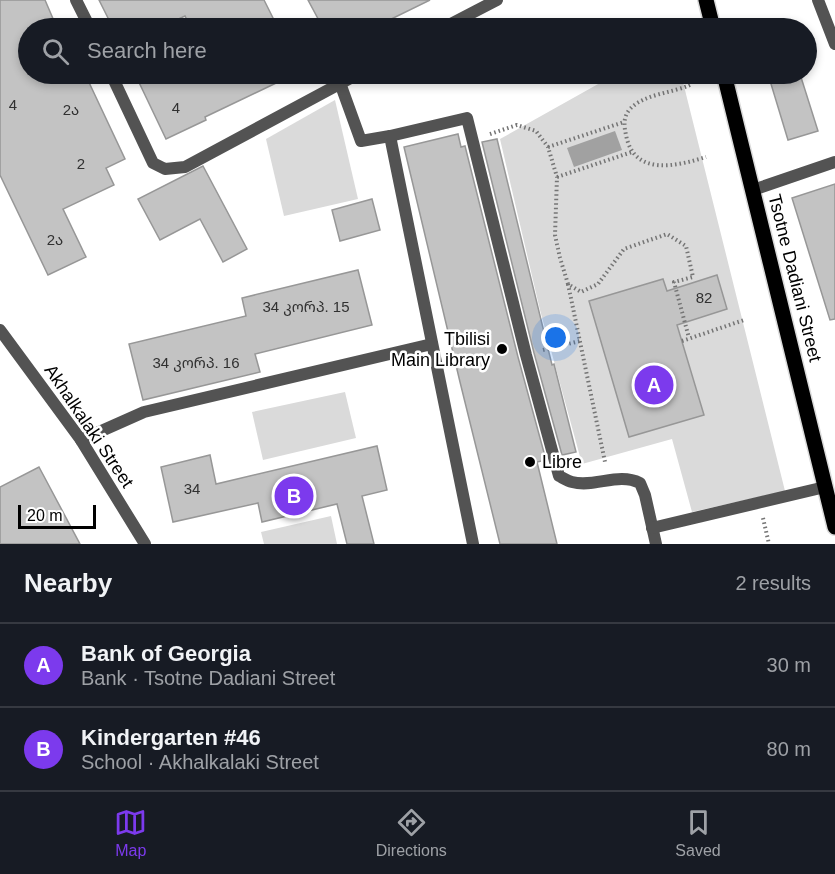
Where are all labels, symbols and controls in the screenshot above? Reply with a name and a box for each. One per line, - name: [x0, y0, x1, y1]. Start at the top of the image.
- search box: [18, 18, 817, 84]
- icon: search: [39, 35, 72, 68]
- text: Search here: [87, 38, 207, 63]
- house number: 4: [9, 96, 17, 113]
- house number: 4: [172, 99, 180, 116]
- house number: 2ა: [63, 101, 79, 118]
- house number: 2: [77, 155, 85, 172]
- street label: Tsotne Dadiani Street: [764, 192, 826, 364]
- house number: 2ა: [47, 231, 63, 248]
- house number: 82: [696, 289, 712, 306]
- house number: 34 კორპ. 15: [262, 298, 350, 316]
- your location: [541, 323, 570, 352]
- place label: Tbilisi Main Library: [391, 329, 490, 370]
- marker: Tbilisi Main Library: [495, 342, 509, 356]
- house number: 34 კორპ. 16: [152, 354, 240, 372]
- street label: Akhalkalaki Street: [40, 361, 138, 491]
- pin: A: [634, 362, 674, 408]
- place label: Libre: [542, 452, 582, 472]
- marker: Libre: [523, 455, 537, 469]
- pin: B: [274, 474, 314, 518]
- house number: 34: [184, 480, 200, 497]
- scale bar: [18, 502, 96, 530]
- text: 20 m: [27, 507, 63, 524]
- text: Nearby: [24, 568, 112, 598]
- text: 2 results: [735, 572, 811, 594]
- text: Bank of Georgia: [81, 641, 251, 666]
- text: A: [36, 654, 51, 676]
- text: 30 m: [767, 654, 811, 676]
- text: Bank · Tsotne Dadiani Street: [81, 667, 335, 689]
- text: Kindergarten #46: [81, 725, 261, 750]
- text: B: [36, 738, 51, 760]
- text: 80 m: [767, 738, 811, 760]
- text: School · Akhalkalaki Street: [81, 751, 319, 773]
- tab: Map: [114, 806, 147, 860]
- tab: Directions: [376, 806, 447, 860]
- tab: Saved: [675, 806, 721, 860]

